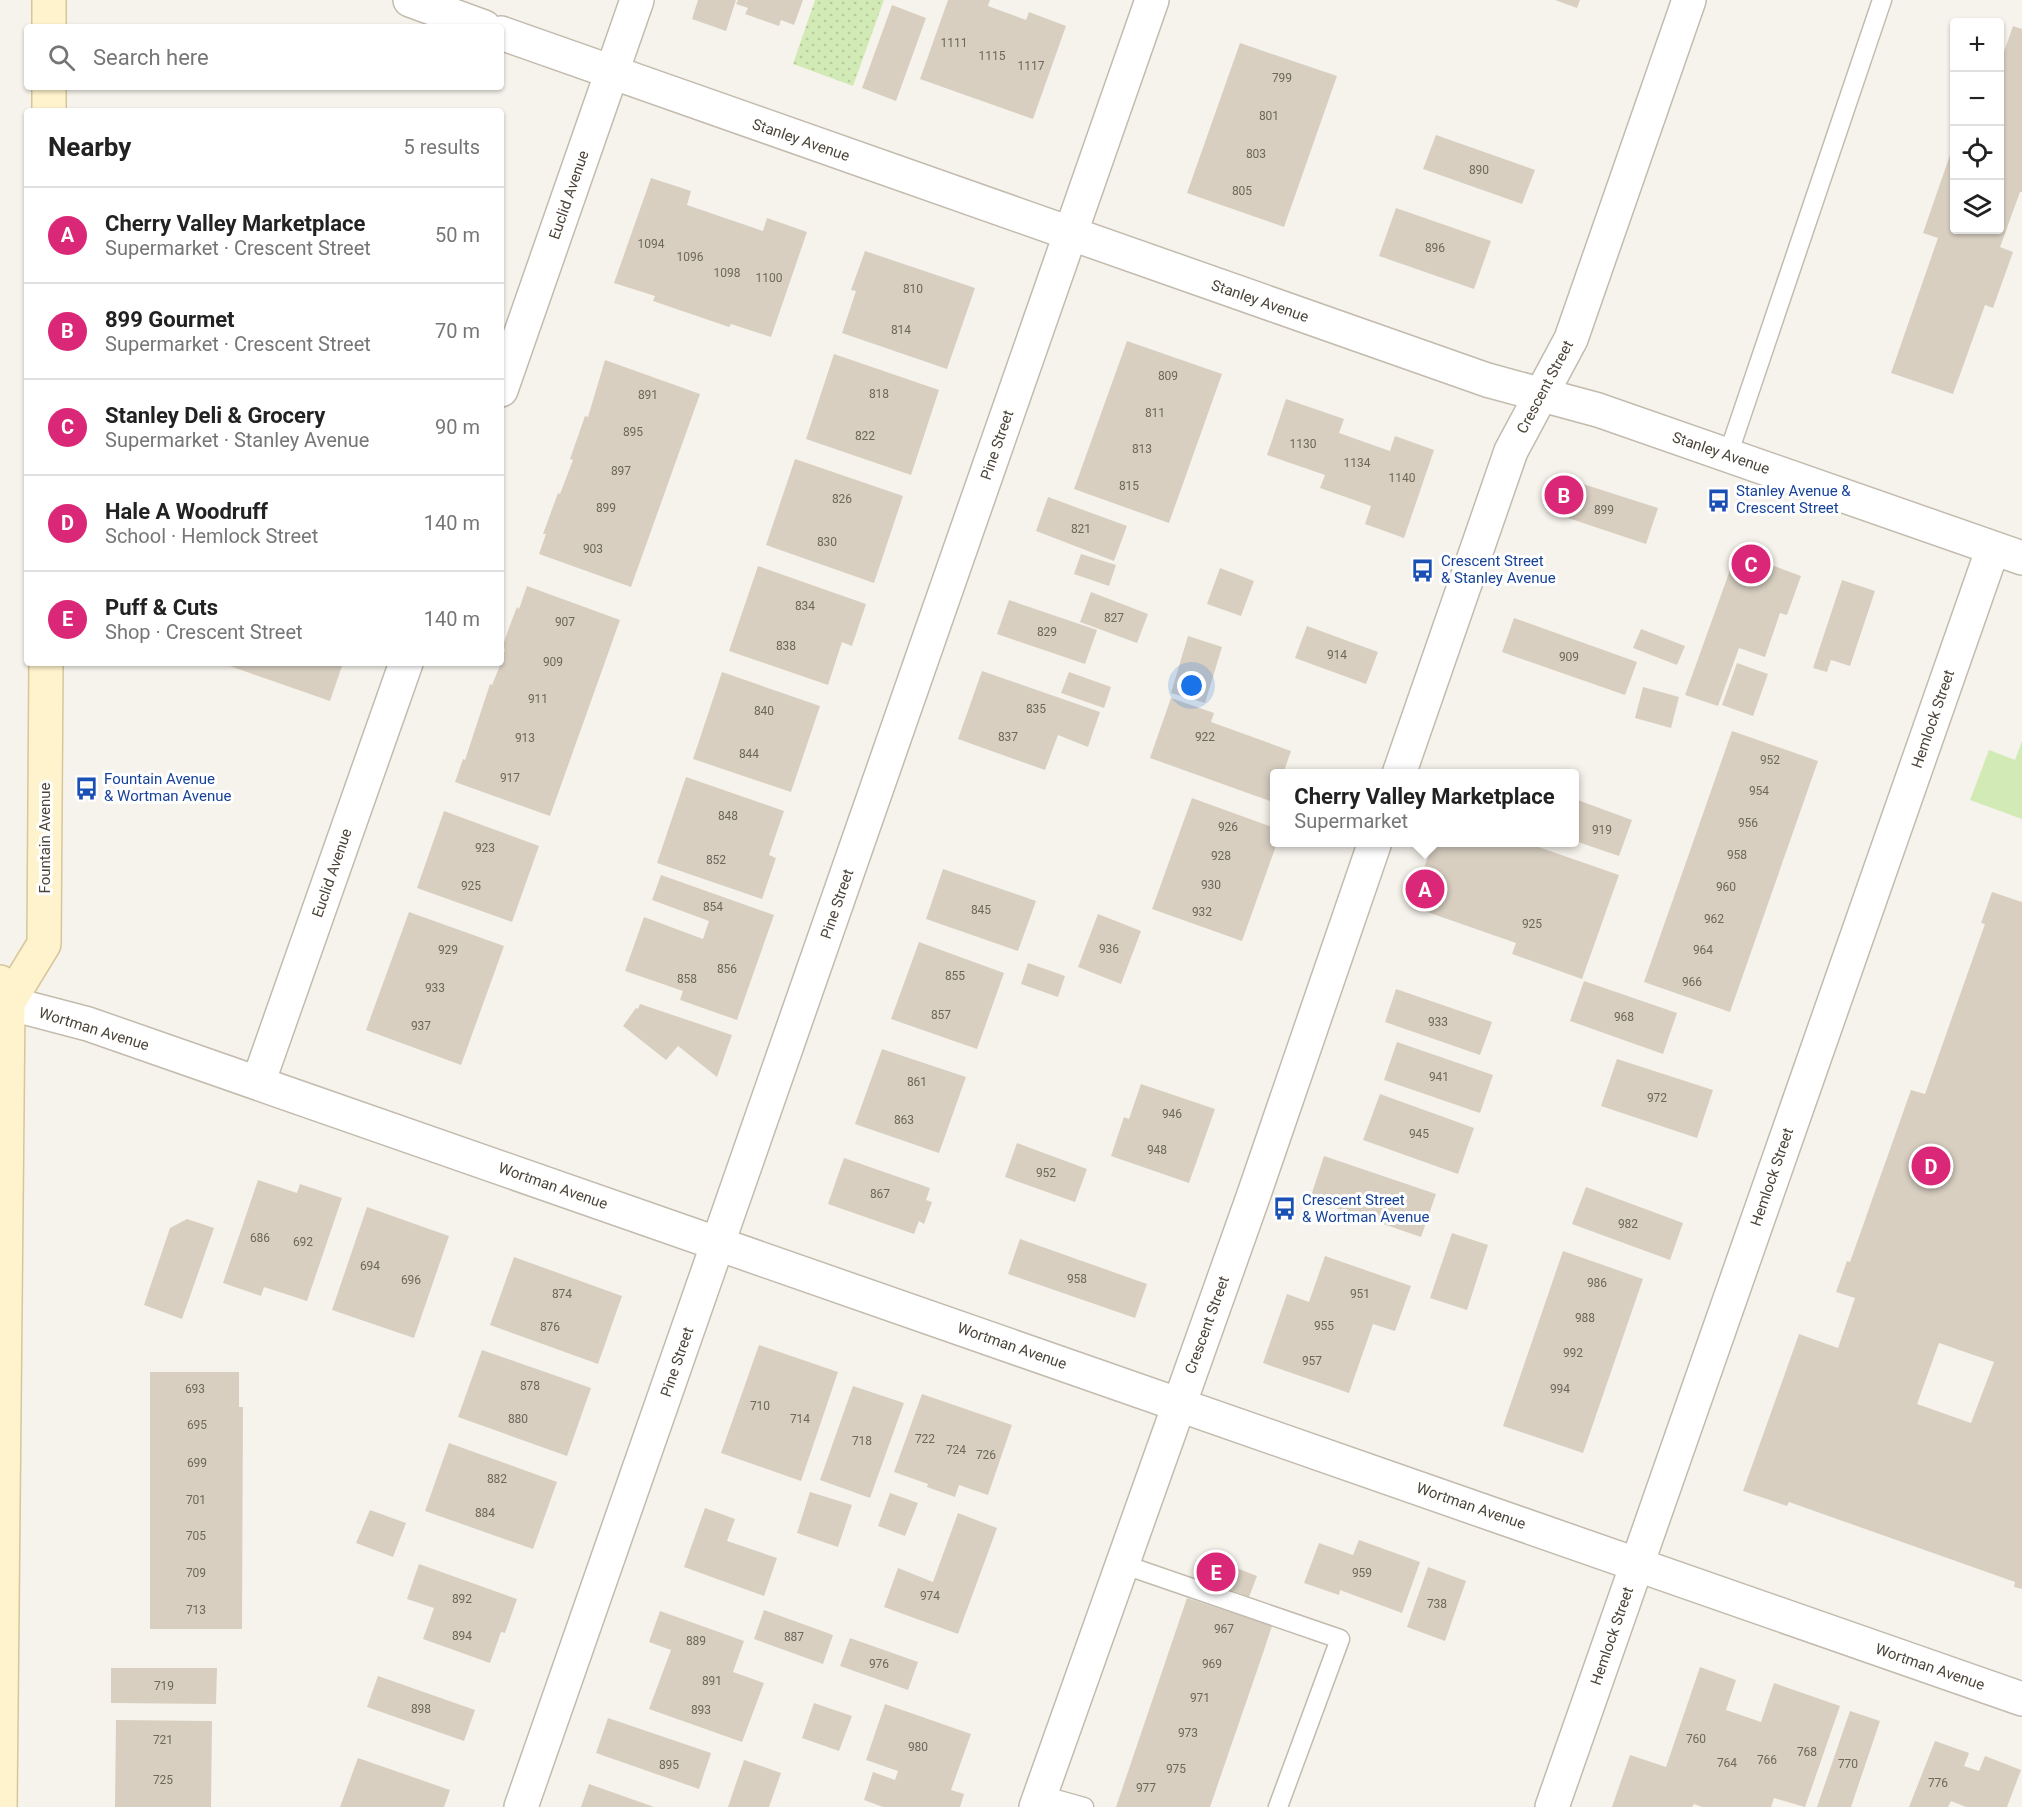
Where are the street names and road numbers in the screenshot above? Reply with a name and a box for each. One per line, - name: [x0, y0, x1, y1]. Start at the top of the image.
- street label: Stanley Avenue: [750, 115, 852, 165]
- street label: Euclid Avenue: [545, 148, 593, 242]
- street label: Stanley Avenue: [1209, 276, 1311, 326]
- street label: Crescent Street: [1513, 337, 1577, 437]
- street label: Pine Street: [977, 408, 1017, 482]
- street label: Stanley Avenue: [1670, 428, 1772, 478]
- street label: Hemlock Street: [1908, 667, 1958, 771]
- street label: Fountain Avenue: [36, 782, 54, 894]
- street label: Euclid Avenue: [308, 826, 356, 920]
- street label: Pine Street: [817, 867, 857, 941]
- street label: Wortman Avenue: [37, 1004, 151, 1054]
- street label: Hemlock Street: [1747, 1125, 1797, 1229]
- street label: Wortman Avenue: [496, 1159, 610, 1213]
- street label: Crescent Street: [1181, 1274, 1233, 1376]
- street label: Wortman Avenue: [955, 1319, 1069, 1373]
- street label: Pine Street: [657, 1325, 697, 1399]
- street label: Wortman Avenue: [1414, 1479, 1528, 1533]
- street label: Hemlock Street: [1587, 1584, 1637, 1688]
- street label: Wortman Avenue: [1873, 1640, 1987, 1694]

